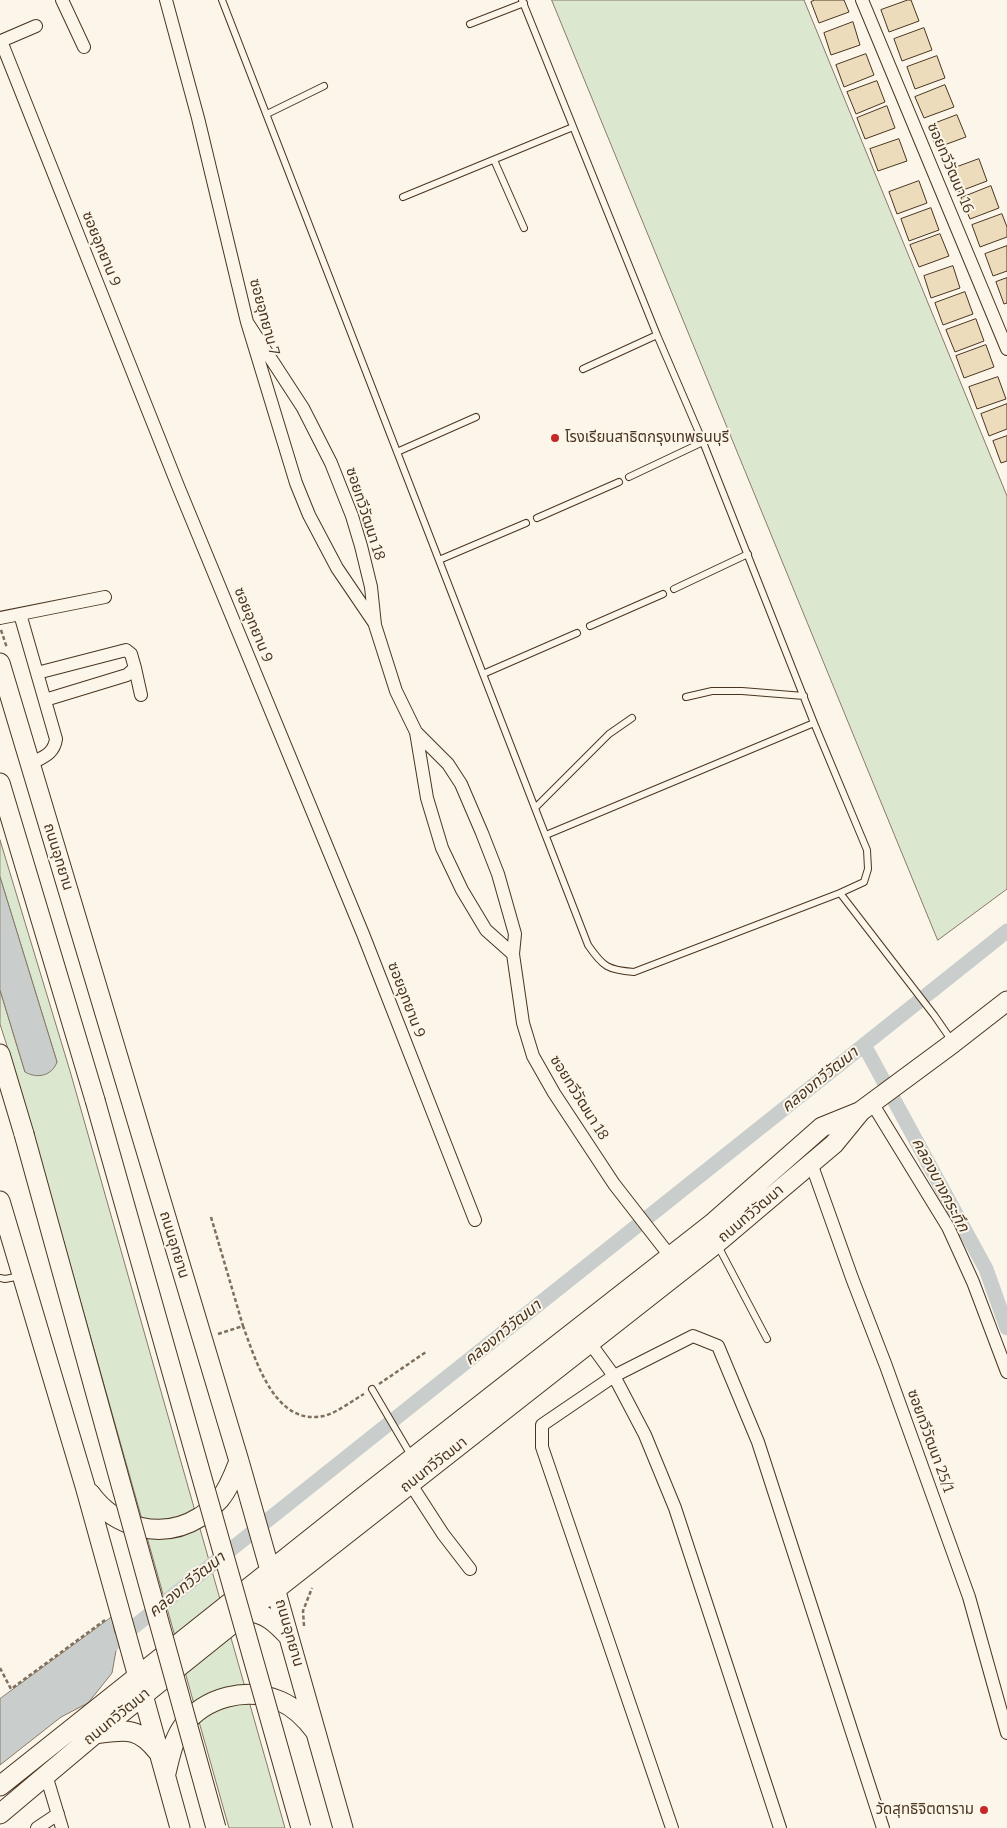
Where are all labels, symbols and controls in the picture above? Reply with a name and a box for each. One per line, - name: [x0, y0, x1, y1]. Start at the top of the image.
- street label: ซอยทวีวัฒนา 16: [923, 120, 977, 216]
- street label: ซอยอุทยาน 9: [78, 209, 124, 289]
- street label: ซอยอุทยาน 7: [245, 277, 283, 357]
- place label: โรงเรียนสาธิตกรุงเทพธนบุรี: [565, 429, 729, 447]
- marker: โรงเรียนสาธิตกรุงเทพธนบุรี: [549, 432, 561, 444]
- street label: ซอยทวีวัฒนา 18: [342, 465, 388, 563]
- street label: ซอยอุทยาน 9: [230, 585, 276, 665]
- street label: ถนนอุทยาน: [39, 821, 77, 893]
- street label: ซอยอุทยาน 9: [383, 960, 429, 1040]
- water label: คลองทวีวัฒนา: [778, 1043, 862, 1117]
- street label: ซอยทวีวัฒนา 18: [546, 1052, 612, 1144]
- water label: คลองบางกระทึก: [907, 1135, 973, 1235]
- street label: ถนนทวีวัฒนา: [715, 1181, 787, 1247]
- street label: ถนนอุทยาน: [155, 1209, 193, 1281]
- water label: คลองทวีวัฒนา: [461, 1296, 545, 1370]
- street label: ซอยทวีวัฒนา 25/1: [903, 1387, 957, 1495]
- street label: ถนนทวีวัฒนา: [397, 1433, 471, 1497]
- water label: คลองทวีวัฒนา: [145, 1548, 229, 1622]
- street label: ถนนอุทยาน: [271, 1597, 307, 1669]
- street label: ถนนทวีวัฒนา: [80, 1685, 154, 1749]
- place label: วัดสุทธิจิตตาราม: [876, 1801, 974, 1819]
- marker: วัดสุทธิจิตตาราม: [978, 1804, 990, 1816]

